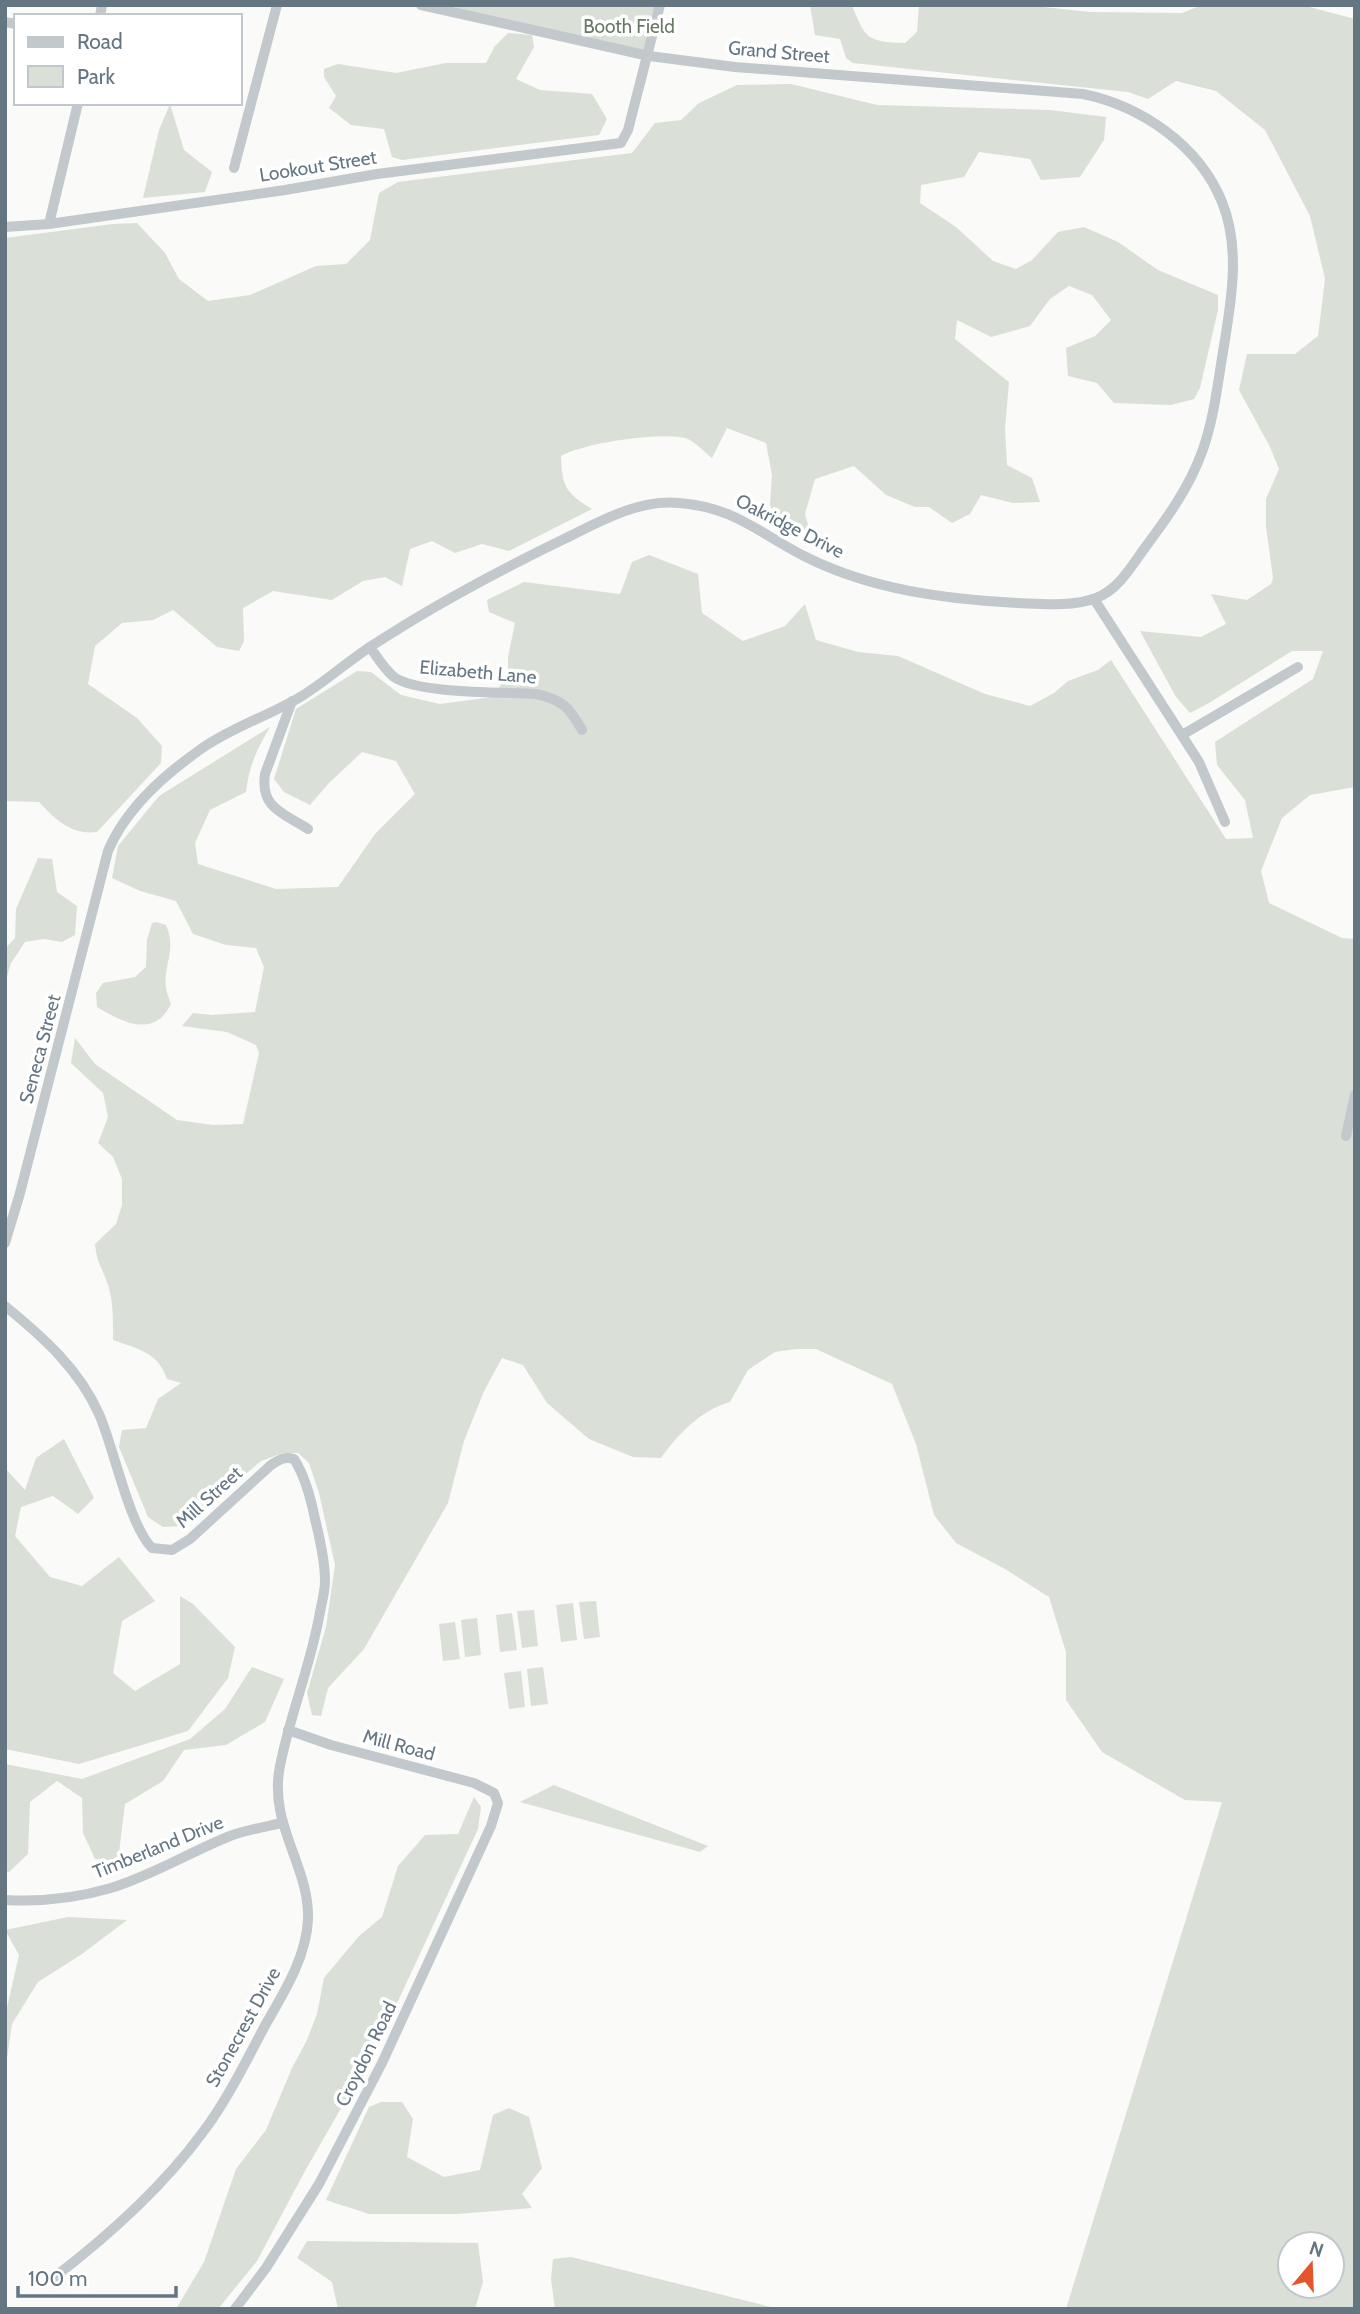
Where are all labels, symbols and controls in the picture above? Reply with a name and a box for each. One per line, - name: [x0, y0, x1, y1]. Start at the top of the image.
- legend: [14, 14, 242, 105]
- park label: Booth Field: [583, 15, 675, 38]
- text: Road: [77, 29, 123, 54]
- street label: Grand Street: [727, 36, 831, 68]
- text: Park: [77, 64, 115, 89]
- street label: Lookout Street: [258, 145, 379, 187]
- street label: Oakridge Drive: [732, 489, 848, 563]
- street label: Elizabeth Lane: [419, 655, 538, 689]
- street label: Seneca Street: [14, 991, 66, 1106]
- street label: Mill Street: [171, 1461, 247, 1533]
- street label: Mill Road: [360, 1724, 438, 1766]
- street label: Timberland Drive: [89, 1810, 227, 1884]
- street label: Stonecrest Drive: [201, 1963, 285, 2091]
- street label: Croydon Road: [331, 1998, 401, 2110]
- north arrow: [1276, 2230, 1346, 2300]
- text: N: [1306, 2236, 1326, 2262]
- scale bar: [18, 2254, 175, 2298]
- text: 100 m: [28, 2266, 87, 2291]

